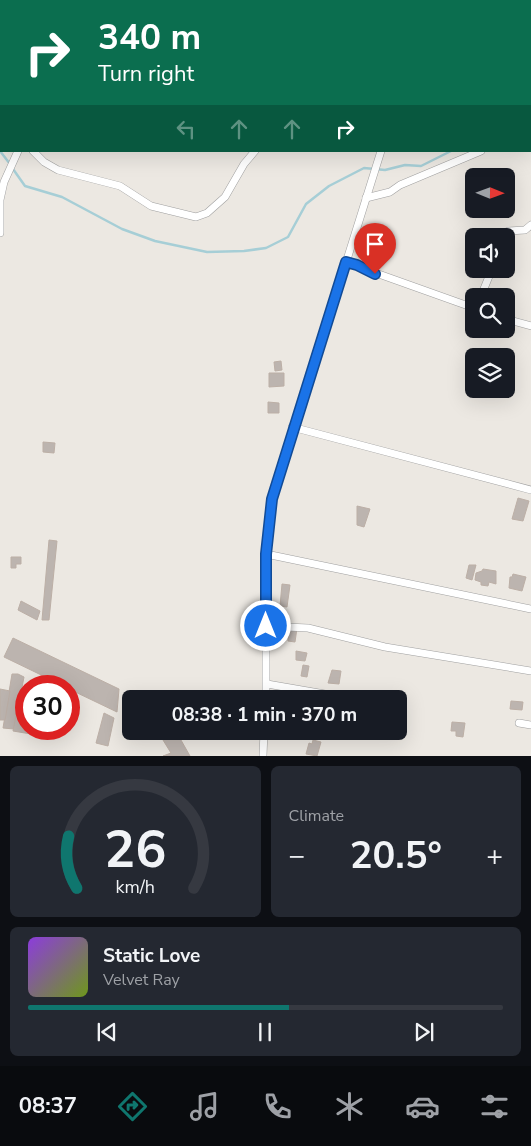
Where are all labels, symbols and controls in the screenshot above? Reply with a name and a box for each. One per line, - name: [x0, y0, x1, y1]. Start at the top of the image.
- text: 340 m: [98, 14, 201, 61]
- icon: right: [15, 20, 80, 85]
- text: Turn right: [98, 59, 194, 89]
- icon: left: [172, 115, 200, 143]
- icon: ahead: [225, 115, 253, 143]
- icon: ahead: [278, 115, 306, 143]
- icon: right: [331, 115, 359, 143]
- north arrow: [465, 168, 515, 218]
- map controls: [465, 168, 515, 398]
- pin: [354, 223, 396, 274]
- button: sound: [465, 228, 515, 278]
- icon: arrive: [361, 230, 389, 258]
- button: search: [465, 288, 515, 338]
- button: layers: [465, 348, 515, 398]
- position arrow: [239, 599, 291, 651]
- speed limit sign: 30: [15, 675, 80, 740]
- text: 08:38 · 1 min · 370 m: [172, 702, 357, 728]
- text: Climate: [289, 805, 344, 827]
- text: 26: [104, 814, 166, 885]
- text: 20.5°: [350, 830, 442, 881]
- text: −: [289, 837, 305, 875]
- text: +: [486, 837, 503, 875]
- text: km/h: [116, 875, 155, 899]
- text: Static Love: [103, 943, 200, 969]
- text: Velvet Ray: [103, 969, 180, 991]
- icon: previous: [93, 1018, 121, 1046]
- icon: pause: [251, 1018, 279, 1046]
- icon: next: [410, 1018, 438, 1046]
- icon: directions: [115, 1089, 150, 1124]
- icon: music: [187, 1089, 222, 1124]
- icon: phone: [260, 1089, 295, 1124]
- icon: climate: [332, 1089, 367, 1124]
- icon: car: [405, 1089, 440, 1124]
- icon: filters: [477, 1089, 512, 1124]
- text: 08:37: [19, 1091, 77, 1121]

